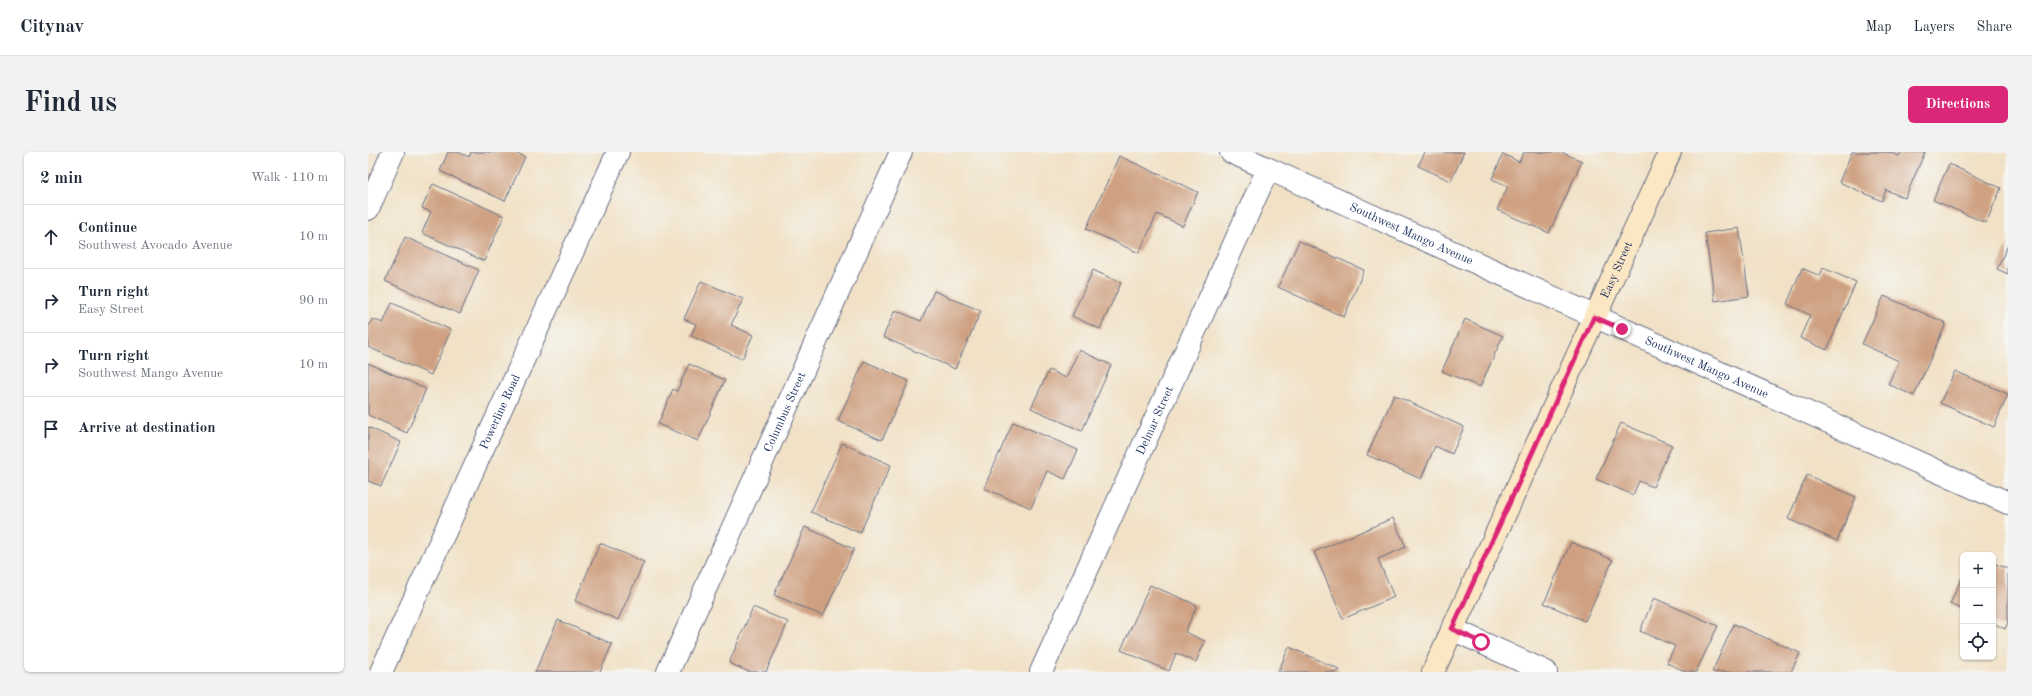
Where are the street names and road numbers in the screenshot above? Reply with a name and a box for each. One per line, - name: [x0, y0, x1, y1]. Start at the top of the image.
- street label: Southwest Mango Avenue: [1347, 201, 1475, 268]
- street label: Easy Street: [1599, 240, 1635, 300]
- street label: Southwest Mango Avenue: [1643, 335, 1770, 401]
- street label: Columbus Street: [762, 371, 809, 454]
- street label: Powerline Road: [478, 373, 523, 452]
- street label: Delmar Street: [1135, 385, 1176, 457]

